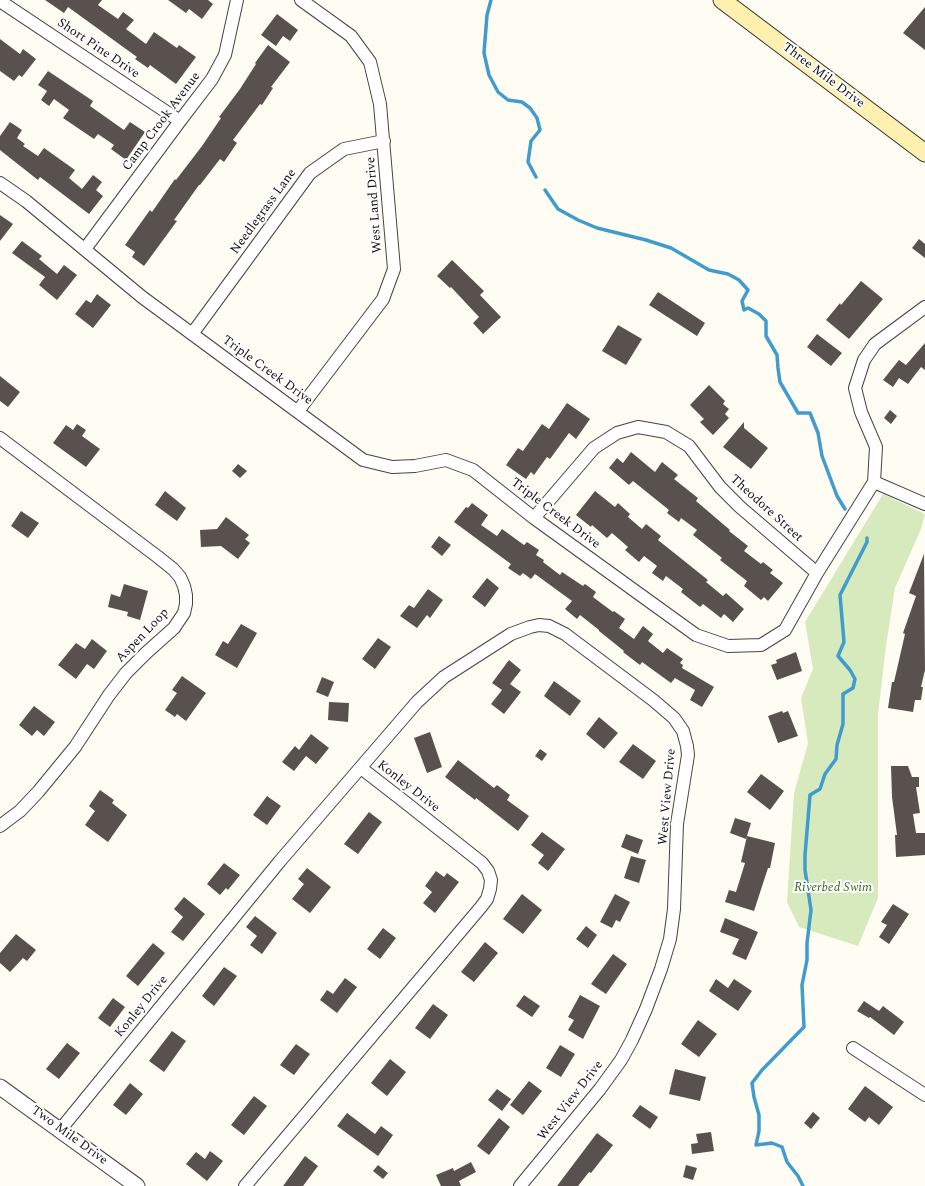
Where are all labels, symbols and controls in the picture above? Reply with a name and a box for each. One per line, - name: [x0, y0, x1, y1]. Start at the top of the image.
- street label: Short Pine Drive: [54, 16, 142, 82]
- street label: Three Mile Drive: [779, 40, 867, 112]
- street label: Camp Crook Avenue: [120, 70, 204, 174]
- street label: West Land Drive: [364, 156, 386, 254]
- street label: Needlegrass Lane: [228, 166, 300, 258]
- street label: Triple Creek Drive: [219, 333, 315, 409]
- street label: Theodore Street: [726, 472, 806, 546]
- street label: Triple Creek Drive: [507, 475, 603, 553]
- street label: Aspen Loop: [113, 606, 173, 666]
- street label: West View Drive: [656, 748, 680, 846]
- street label: Konley Drive: [374, 758, 442, 816]
- park label: Riverbed Swim: [794, 880, 872, 896]
- street label: Konley Drive: [112, 973, 172, 1041]
- street label: West View Drive: [535, 1058, 607, 1144]
- street label: Two Mile Drive: [28, 1103, 110, 1169]

